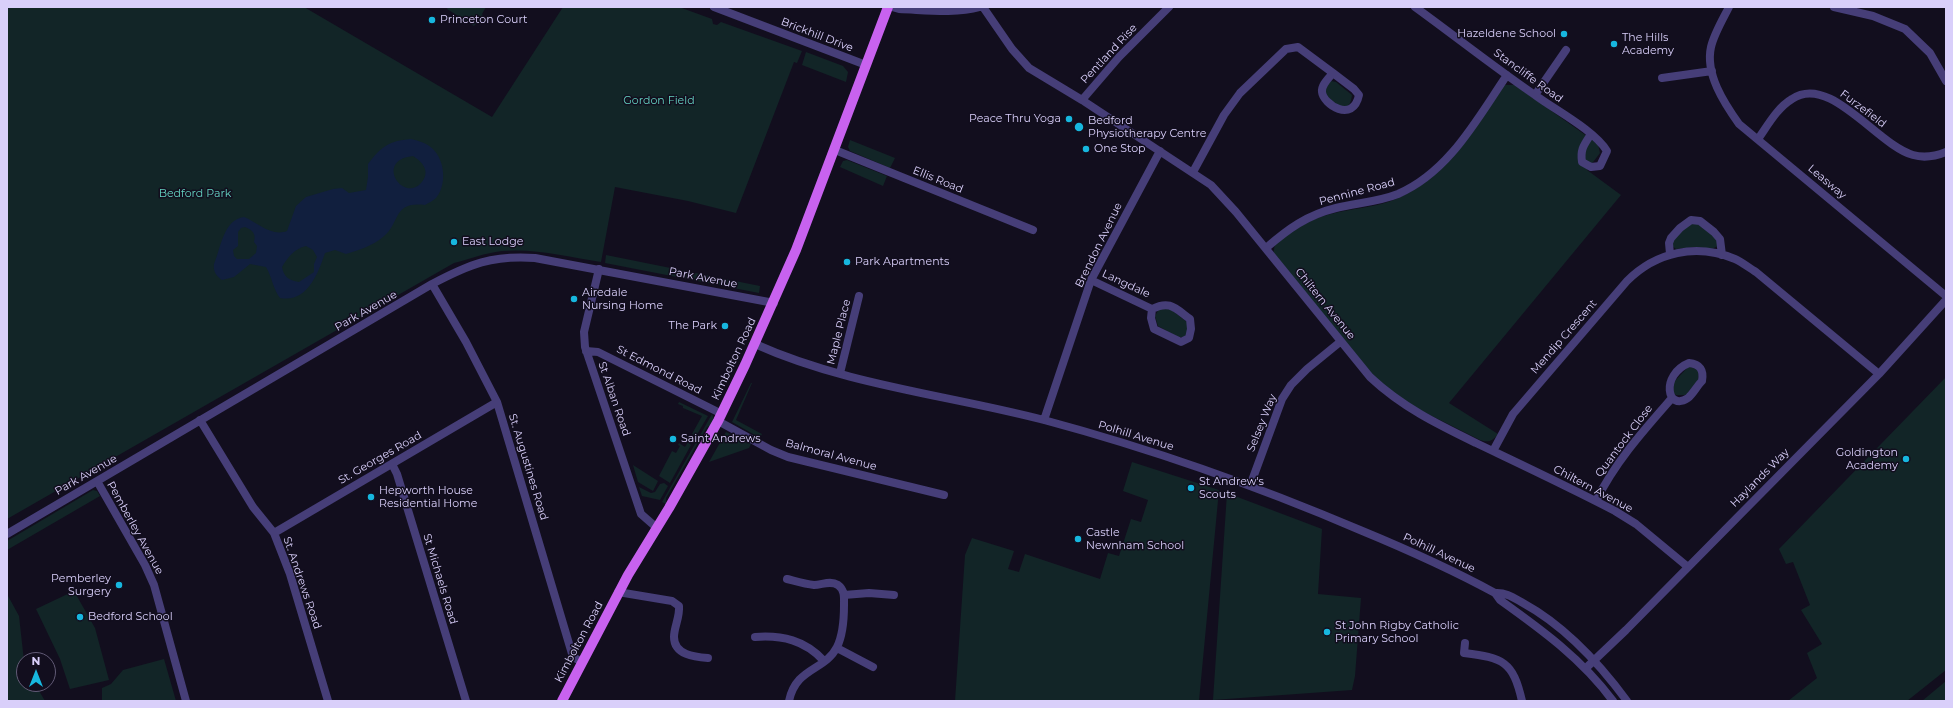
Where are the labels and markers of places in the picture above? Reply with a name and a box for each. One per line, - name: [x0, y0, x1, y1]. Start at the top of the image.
- place label: Princeton Court: [440, 13, 527, 27]
- marker: Princeton Court: [427, 15, 437, 25]
- place label: Hazeldene School: [1457, 27, 1556, 41]
- marker: Hazeldene School: [1559, 29, 1569, 39]
- place label: The Hills Academy: [1622, 31, 1674, 57]
- marker: The Hills Academy: [1609, 39, 1619, 49]
- place label: Peace Thru Yoga: [969, 112, 1061, 126]
- marker: Peace Thru Yoga: [1064, 114, 1074, 124]
- place label: Bedford Physiotherapy Centre: [1088, 114, 1206, 140]
- marker: Bedford Physiotherapy Centre: [1073, 121, 1085, 133]
- place label: One Stop: [1094, 142, 1146, 156]
- marker: One Stop: [1081, 144, 1091, 154]
- place label: East Lodge: [462, 235, 523, 249]
- marker: East Lodge: [449, 237, 459, 247]
- place label: Park Apartments: [855, 255, 949, 269]
- marker: Park Apartments: [842, 257, 852, 267]
- place label: Airedale Nursing Home: [582, 286, 663, 312]
- marker: Airedale Nursing Home: [569, 294, 579, 304]
- place label: The Park: [669, 319, 717, 333]
- marker: The Park: [720, 321, 730, 331]
- place label: Saint Andrews: [681, 432, 761, 446]
- marker: Saint Andrews: [668, 434, 678, 444]
- place label: Goldington Academy: [1836, 446, 1898, 472]
- marker: Goldington Academy: [1901, 454, 1911, 464]
- place label: St Andrew's Scouts: [1199, 475, 1264, 501]
- marker: St Andrew's Scouts: [1186, 483, 1196, 493]
- place label: Hepworth House Residential Home: [379, 484, 477, 510]
- marker: Hepworth House Residential Home: [366, 492, 376, 502]
- place label: Castle Newnham School: [1086, 526, 1184, 552]
- marker: Castle Newnham School: [1073, 534, 1083, 544]
- place label: Pemberley Surgery: [51, 572, 111, 598]
- marker: Pemberley Surgery: [114, 580, 124, 590]
- place label: Bedford School: [88, 610, 173, 624]
- marker: Bedford School: [75, 612, 85, 622]
- place label: St John Rigby Catholic Primary School: [1335, 619, 1459, 645]
- marker: St John Rigby Catholic Primary School: [1322, 627, 1332, 637]

